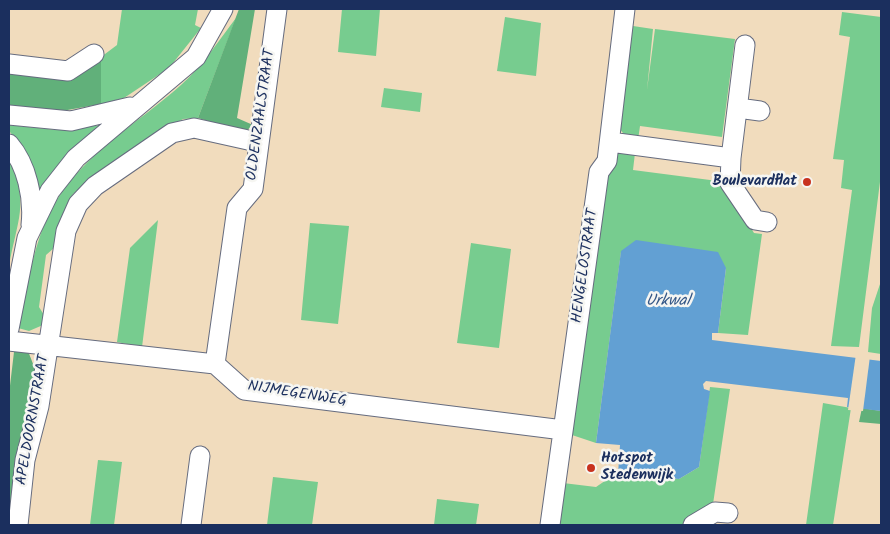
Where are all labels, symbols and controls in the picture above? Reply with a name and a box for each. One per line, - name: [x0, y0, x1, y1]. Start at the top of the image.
- street label: OLDENZAALSTRAAT: [244, 48, 280, 182]
- place label: Boulevardflat: [713, 173, 797, 191]
- marker: Boulevardflat: [801, 176, 813, 188]
- street label: HENGELOSTRAAT: [569, 208, 603, 324]
- water label: Urkwal: [646, 292, 690, 312]
- street label: APELDOORNSTRAAT: [14, 353, 54, 487]
- street label: NIJMEGENWEG: [246, 378, 348, 412]
- place label: Hotspot Stedenwijk: [601, 450, 673, 485]
- marker: Hotspot Stedenwijk: [585, 462, 597, 474]

